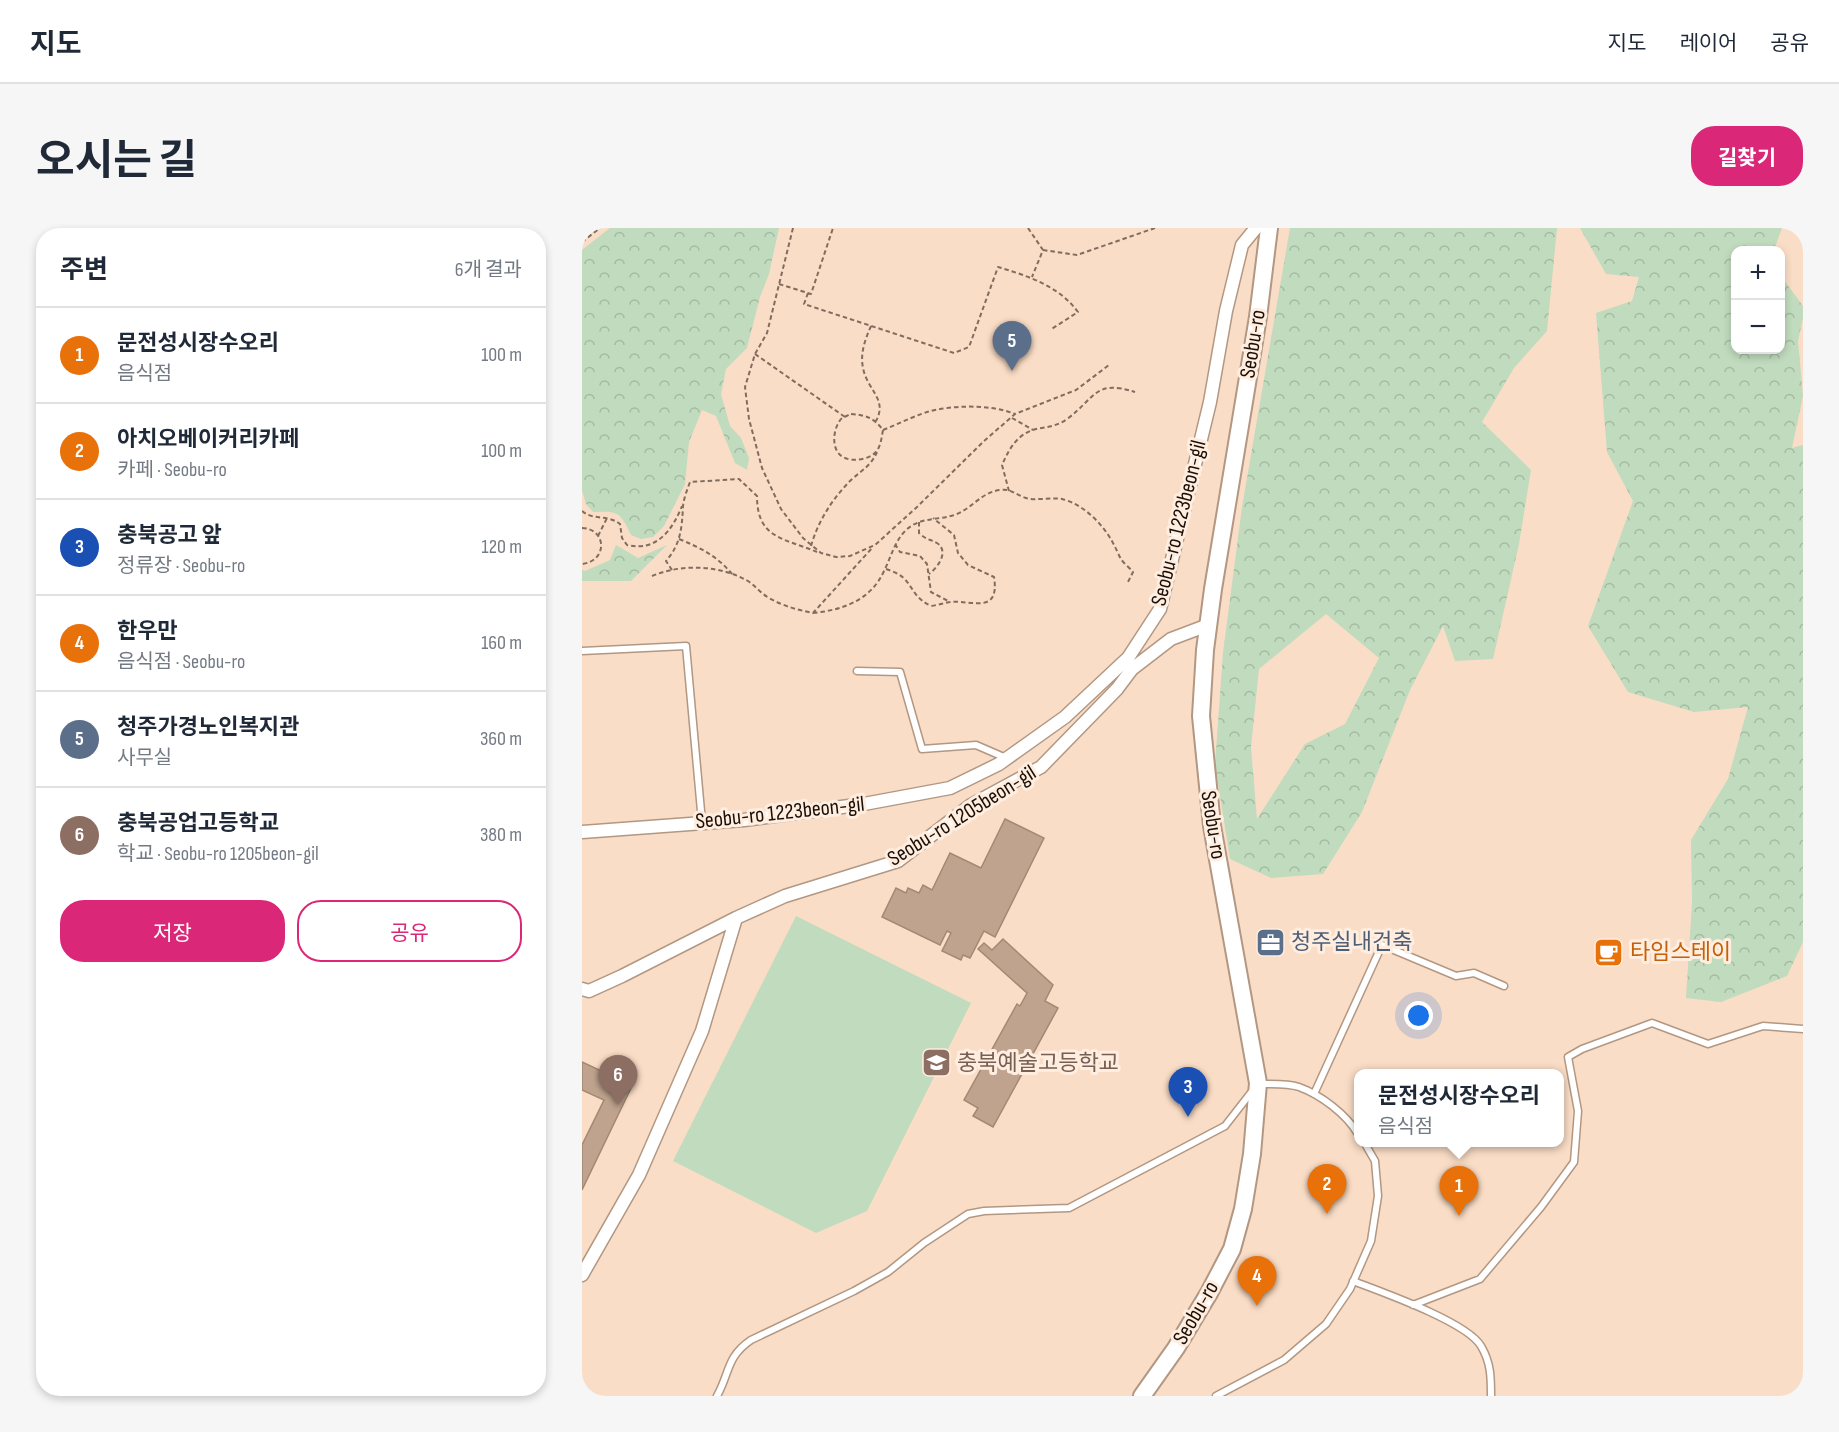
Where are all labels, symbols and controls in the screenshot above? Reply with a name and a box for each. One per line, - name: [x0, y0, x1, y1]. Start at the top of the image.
- text: 지도: [30, 28, 82, 61]
- text: 지도: [1608, 31, 1646, 56]
- text: 레이어: [1679, 31, 1737, 56]
- text: 공유: [1770, 31, 1809, 56]
- button: 길찾기: [1691, 126, 1803, 186]
- text: 오시는 길: [36, 136, 197, 187]
- map controls: [1731, 246, 1785, 354]
- button: +: [1731, 246, 1785, 300]
- text: 주변: [60, 255, 108, 286]
- text: 6개 결과: [455, 258, 522, 282]
- button: −: [1731, 300, 1785, 354]
- street label: Seobu-ro: [1234, 308, 1272, 380]
- pin: 5: [992, 322, 1032, 371]
- text: 문전성시장수오리: [117, 330, 279, 357]
- text: 1: [76, 343, 83, 367]
- text: 100 m: [481, 343, 522, 367]
- text: 음식점: [117, 362, 172, 386]
- text: 아치오베이커리카페: [117, 426, 299, 453]
- street label: Seobu-ro 1223beon-gil: [1145, 437, 1213, 609]
- text: 2: [75, 439, 84, 463]
- text: 100 m: [481, 439, 522, 463]
- text: 카페 · Seobu-ro: [117, 458, 227, 482]
- text: 충북공고 앞: [117, 522, 222, 549]
- text: 3: [75, 535, 84, 559]
- text: 120 m: [482, 535, 522, 559]
- text: 정류장 · Seobu-ro: [117, 554, 245, 578]
- text: 한우만: [117, 618, 178, 645]
- text: 4: [75, 631, 84, 655]
- text: 160 m: [481, 631, 522, 655]
- text: 음식점 · Seobu-ro: [117, 650, 245, 674]
- text: 청주가경노인복지관: [117, 714, 299, 741]
- text: 5: [75, 727, 84, 751]
- text: 360 m: [480, 727, 522, 751]
- text: 사무실: [117, 746, 172, 770]
- street label: Seobu-ro 1205beon-gil: [883, 759, 1041, 873]
- street label: Seobu-ro: [1194, 789, 1232, 861]
- street label: Seobu-ro 1223beon-gil: [694, 791, 866, 835]
- text: 충북공업고등학교: [117, 810, 279, 837]
- text: 6: [75, 823, 84, 847]
- text: 380 m: [480, 823, 522, 847]
- text: 학교 · Seobu-ro 1205beon-gil: [117, 842, 319, 866]
- button: 저장: [60, 900, 285, 962]
- button: 공유: [297, 900, 522, 962]
- office icon: 청주실내건축: [1254, 926, 1286, 958]
- place label: 청주실내건축: [1291, 929, 1412, 956]
- cafe icon: 타임스테이: [1593, 936, 1625, 968]
- place label: 타임스테이: [1630, 939, 1731, 966]
- your location: [1404, 1001, 1433, 1030]
- school or university icon: 충북예술고등학교: [920, 1047, 952, 1079]
- place label: 충북예술고등학교: [957, 1050, 1119, 1077]
- pin: 6: [598, 1056, 638, 1105]
- pin: 3: [1168, 1068, 1208, 1117]
- popup: [1354, 1069, 1564, 1147]
- text: 문전성시장수오리: [1378, 1083, 1540, 1110]
- text: 음식점: [1378, 1115, 1433, 1139]
- pin: 2: [1308, 1164, 1346, 1214]
- pin: 1: [1440, 1166, 1478, 1216]
- pin: 4: [1238, 1256, 1276, 1306]
- street label: Seobu-ro: [1167, 1276, 1225, 1350]

